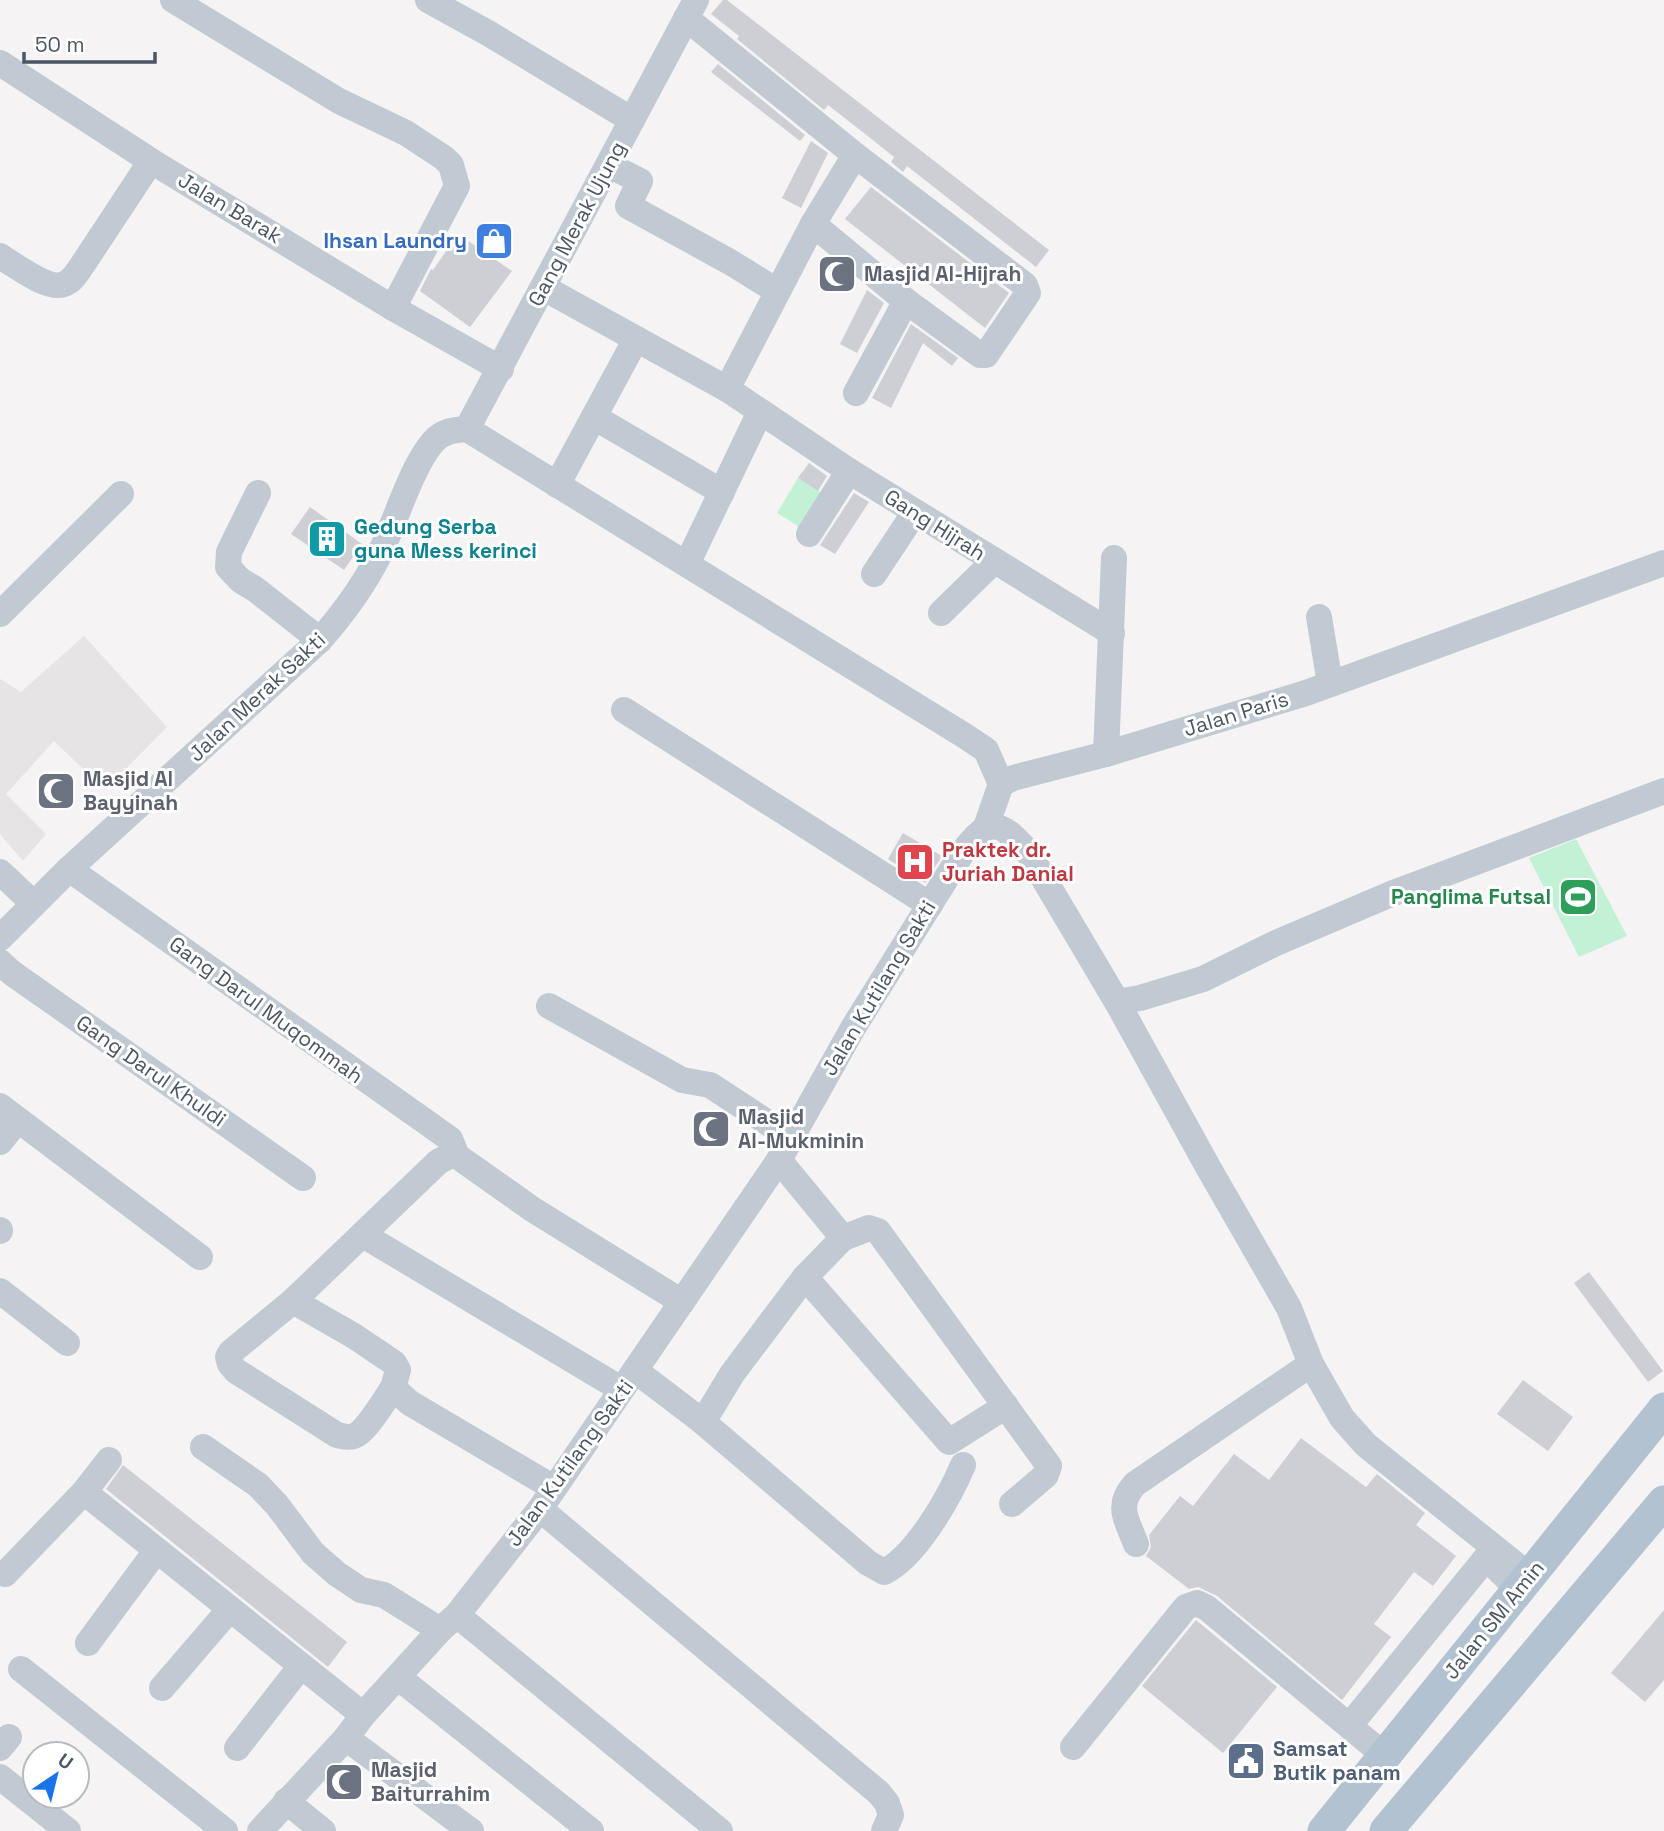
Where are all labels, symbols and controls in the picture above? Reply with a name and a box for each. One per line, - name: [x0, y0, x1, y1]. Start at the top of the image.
- scale bar: [24, 21, 156, 65]
- text: 50 m: [35, 31, 85, 58]
- street label: Gang Merak Ujung: [522, 137, 631, 311]
- street label: Jalan Barak: [173, 166, 287, 249]
- shop icon: Ihsan Laundry: [473, 220, 515, 262]
- place label: Ihsan Laundry: [323, 227, 467, 254]
- mosque icon: Masjid Al-Hijrah: [816, 253, 858, 295]
- place label: Masjid Al-Hijrah: [864, 260, 1021, 287]
- street label: Gang Hijrah: [880, 483, 991, 566]
- place label: Gedung Serba guna Mess kerinci: [354, 513, 537, 564]
- building icon: Gedung Serba guna Mess kerinci: [306, 518, 348, 560]
- street label: Jalan Merak Sakti: [183, 626, 331, 767]
- street label: Jalan Paris: [1180, 685, 1291, 742]
- place label: Masjid Al Bayyinah: [83, 765, 178, 816]
- mosque icon: Masjid Al Bayyinah: [35, 770, 77, 812]
- place label: Praktek dr. Juriah Danial: [942, 836, 1074, 887]
- hospital icon: Praktek dr. Juriah Danial: [894, 841, 936, 883]
- sports icon: Panglima Futsal: [1557, 876, 1599, 918]
- place label: Panglima Futsal: [1391, 883, 1551, 910]
- street label: Jalan Kutilang Sakti: [816, 895, 942, 1080]
- street label: Gang Darul Muqommah: [164, 930, 369, 1089]
- street label: Gang Darul Khuldi: [71, 1009, 232, 1132]
- place label: Masjid Al-Mukminin: [738, 1103, 864, 1154]
- mosque icon: Masjid Al-Mukminin: [690, 1108, 732, 1150]
- street label: Jalan Kutilang Sakti: [500, 1374, 639, 1551]
- street label: Jalan SM Amin: [1438, 1555, 1550, 1685]
- place label: Samsat Butik panam: [1273, 1735, 1401, 1786]
- north arrow: [21, 1740, 91, 1810]
- public building icon: Samsat Butik panam: [1225, 1740, 1267, 1782]
- text: U: [53, 1748, 78, 1775]
- place label: Masjid Baiturrahim: [371, 1756, 490, 1807]
- mosque icon: Masjid Baiturrahim: [323, 1761, 365, 1803]

